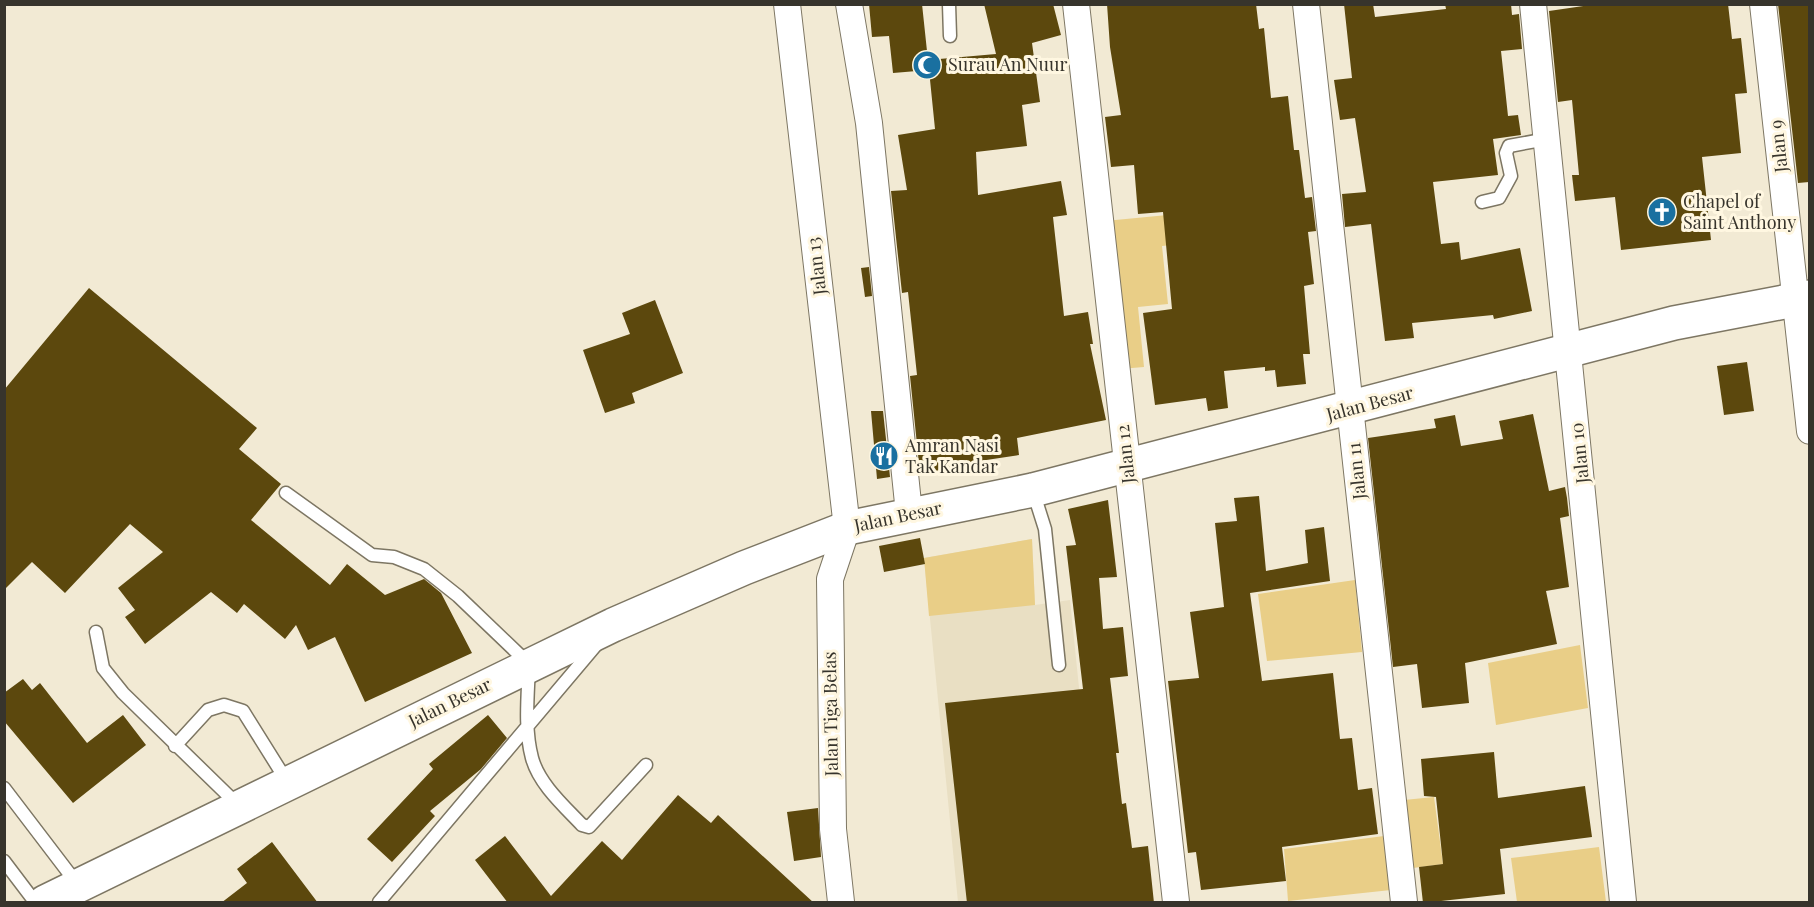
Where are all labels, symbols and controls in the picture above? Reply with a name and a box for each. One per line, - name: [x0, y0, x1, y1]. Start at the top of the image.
- mosque icon: Surau An Nuur: [911, 49, 943, 81]
- place label: Surau An Nuur: [948, 52, 1067, 76]
- street label: Jalan 9: [1763, 119, 1793, 175]
- place label: Chapel of Saint Anthony: [1683, 189, 1796, 234]
- church icon: Chapel of Saint Anthony: [1646, 196, 1678, 228]
- street label: Jalan 13: [801, 236, 832, 297]
- street label: Jalan Besar: [1323, 380, 1416, 426]
- street label: Jalan 10: [1564, 421, 1594, 486]
- street label: Jalan 12: [1110, 423, 1140, 486]
- place label: Amran Nasi Tak Kandar: [904, 433, 999, 478]
- restaurant icon: Amran Nasi Tak Kandar: [868, 440, 900, 472]
- street label: Jalan 11: [1341, 441, 1371, 502]
- street label: Jalan Besar: [851, 495, 944, 537]
- street label: Jalan Tiga Belas: [817, 651, 843, 778]
- street label: Jalan Besar: [403, 672, 495, 733]

